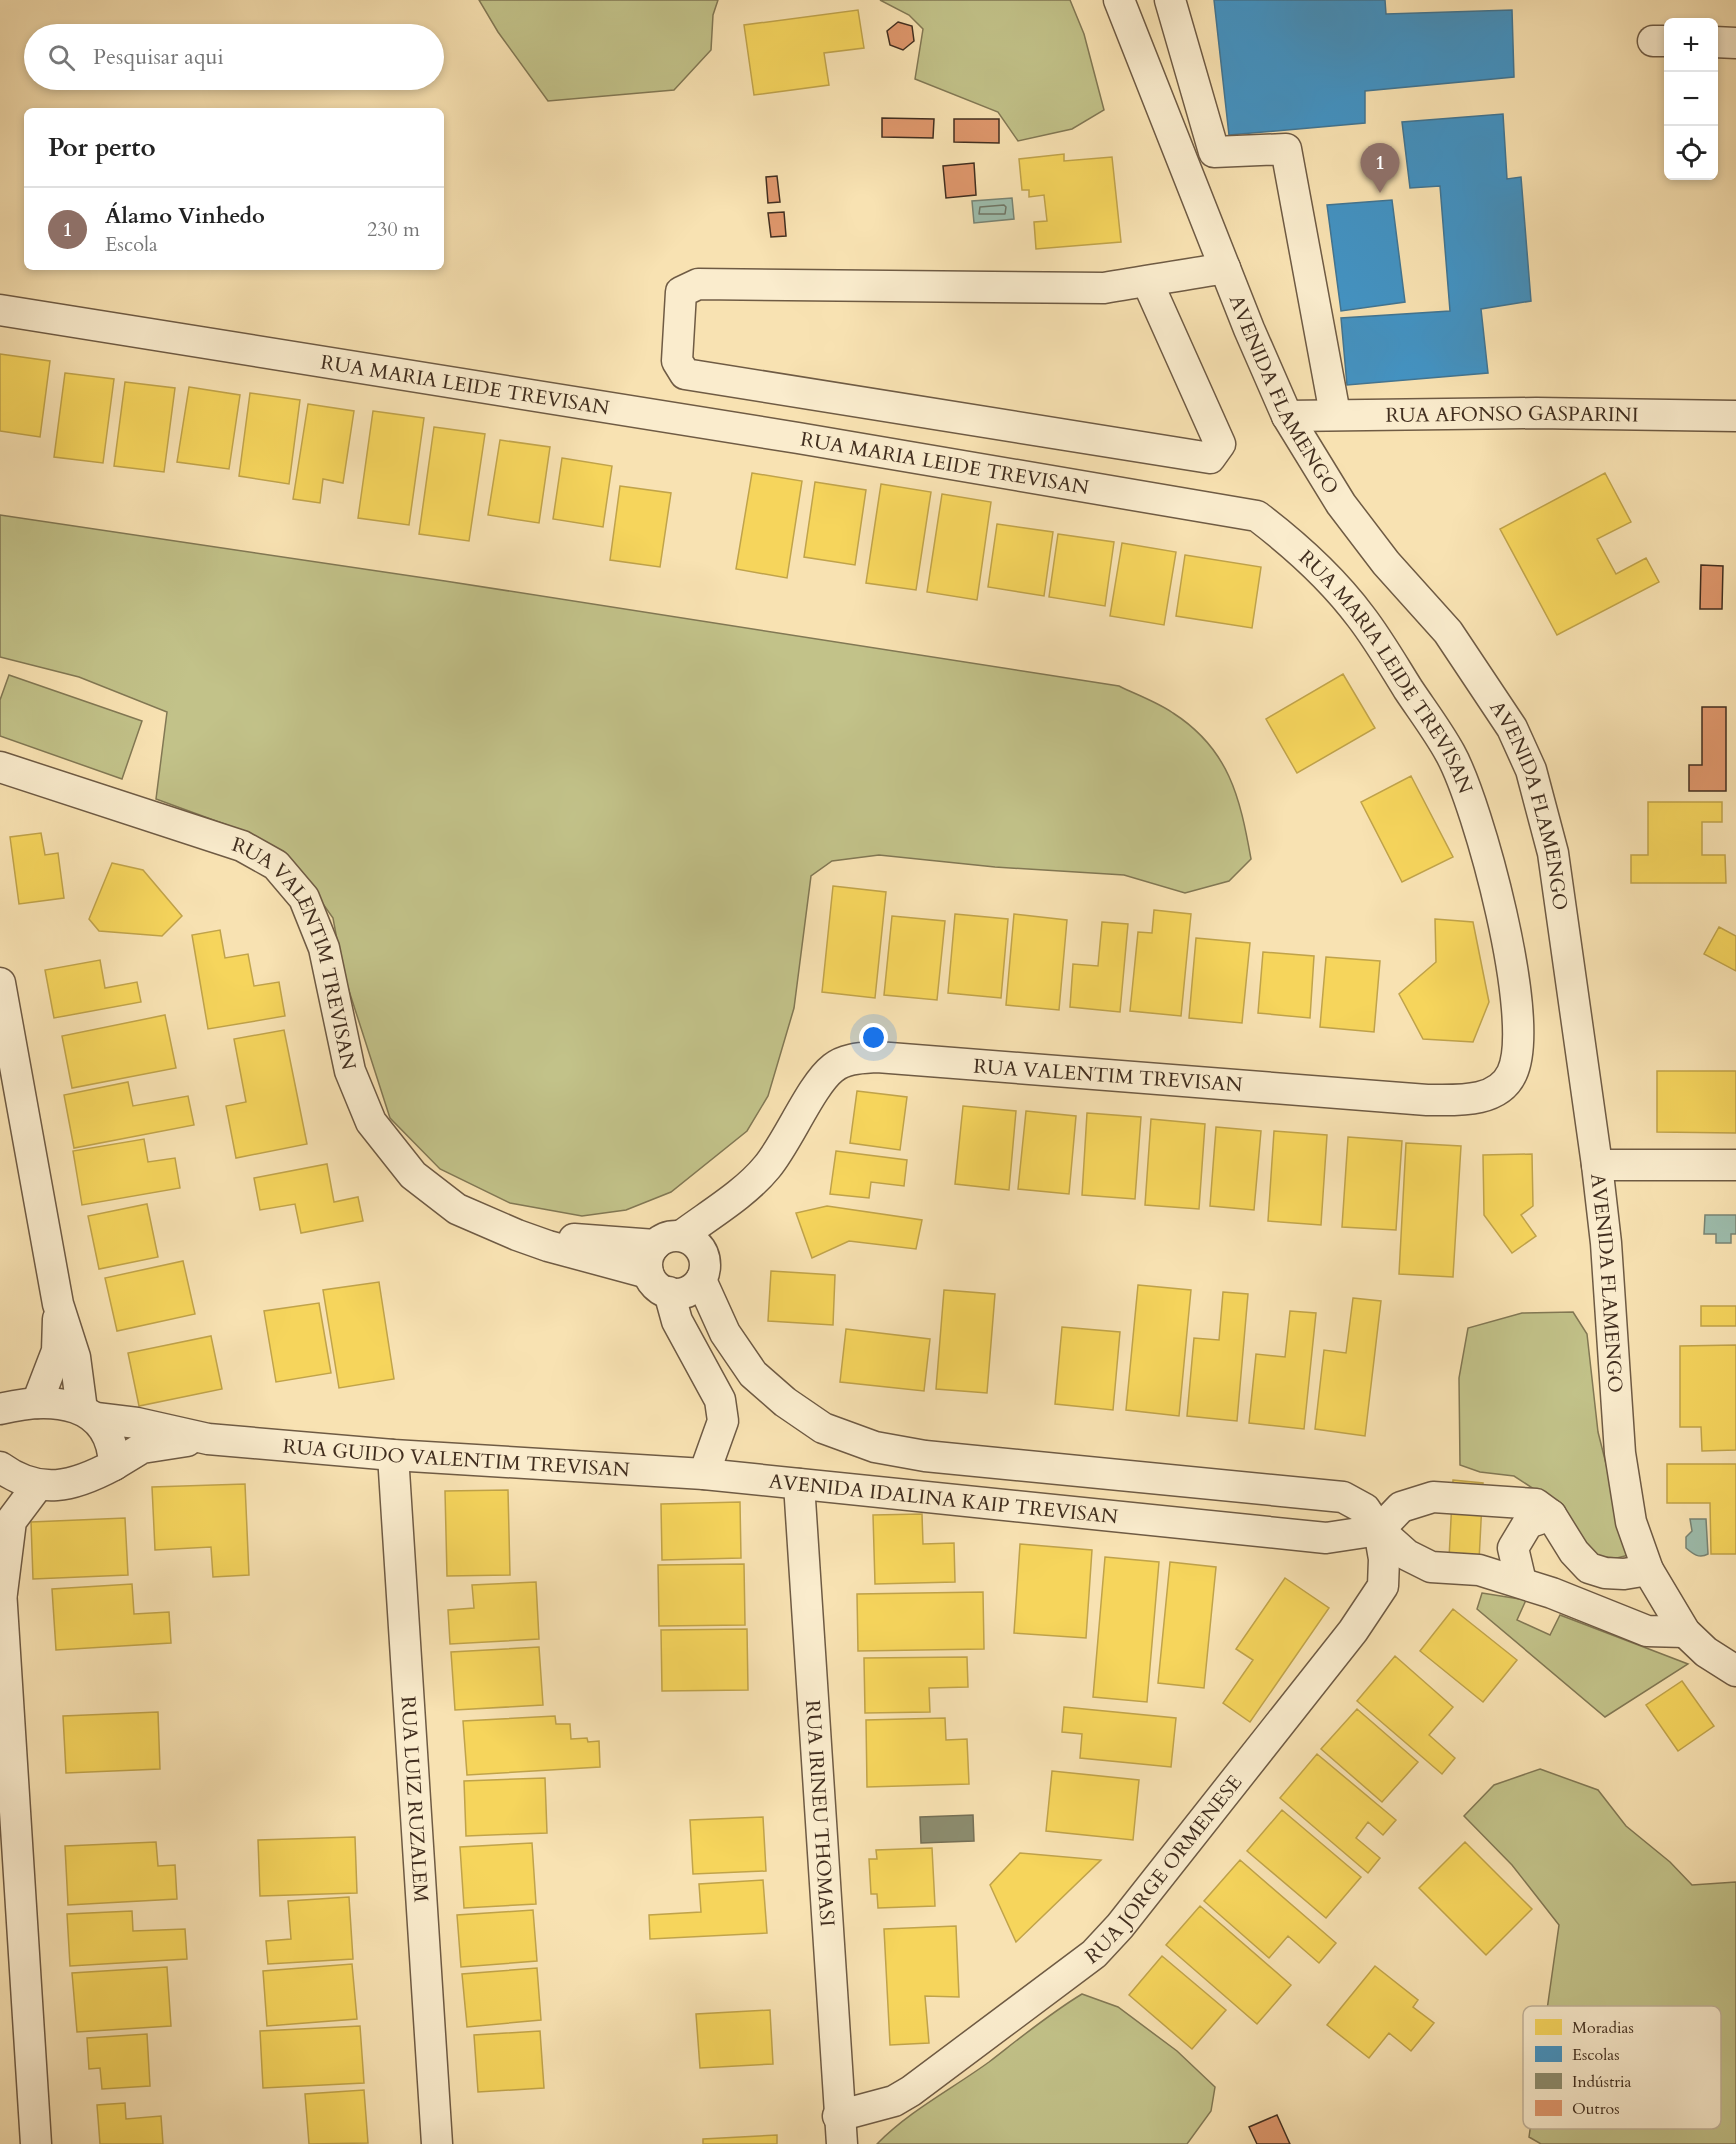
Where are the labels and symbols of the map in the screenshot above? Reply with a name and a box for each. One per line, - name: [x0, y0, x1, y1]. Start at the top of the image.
- pin: 1: [1360, 144, 1400, 193]
- street label: AVENIDA FLAMENGO: [1223, 291, 1345, 500]
- street label: RUA MARIA LEIDE TREVISAN: [319, 349, 611, 422]
- street label: RUA AFONSO GASPARINI: [1385, 400, 1639, 429]
- street label: RUA MARIA LEIDE TREVISAN: [798, 426, 1091, 501]
- street label: RUA MARIA LEIDE TREVISAN: [1293, 544, 1479, 797]
- street label: AVENIDA FLAMENGO: [1484, 696, 1574, 912]
- street label: RUA VALENTIM TREVISAN: [229, 831, 362, 1072]
- your location: [859, 1023, 888, 1052]
- street label: RUA VALENTIM TREVISAN: [973, 1053, 1243, 1098]
- street label: AVENIDA FLAMENGO: [1584, 1172, 1629, 1394]
- street label: RUA GUIDO VALENTIM TREVISAN: [282, 1433, 630, 1483]
- street label: AVENIDA IDALINA KAIP TREVISAN: [767, 1468, 1119, 1531]
- street label: RUA LUIZ RUZALEM: [394, 1695, 435, 1903]
- street label: RUA IRINEU THOMASI: [799, 1699, 841, 1927]
- street label: RUA JORGE ORMENESE: [1080, 1769, 1248, 1970]
- legend: [1523, 2006, 1721, 2129]
- text: Moradias: [1572, 2017, 1634, 2039]
- text: Escolas: [1572, 2044, 1620, 2066]
- text: Indústria: [1572, 2071, 1632, 2093]
- text: Outros: [1572, 2098, 1620, 2120]

